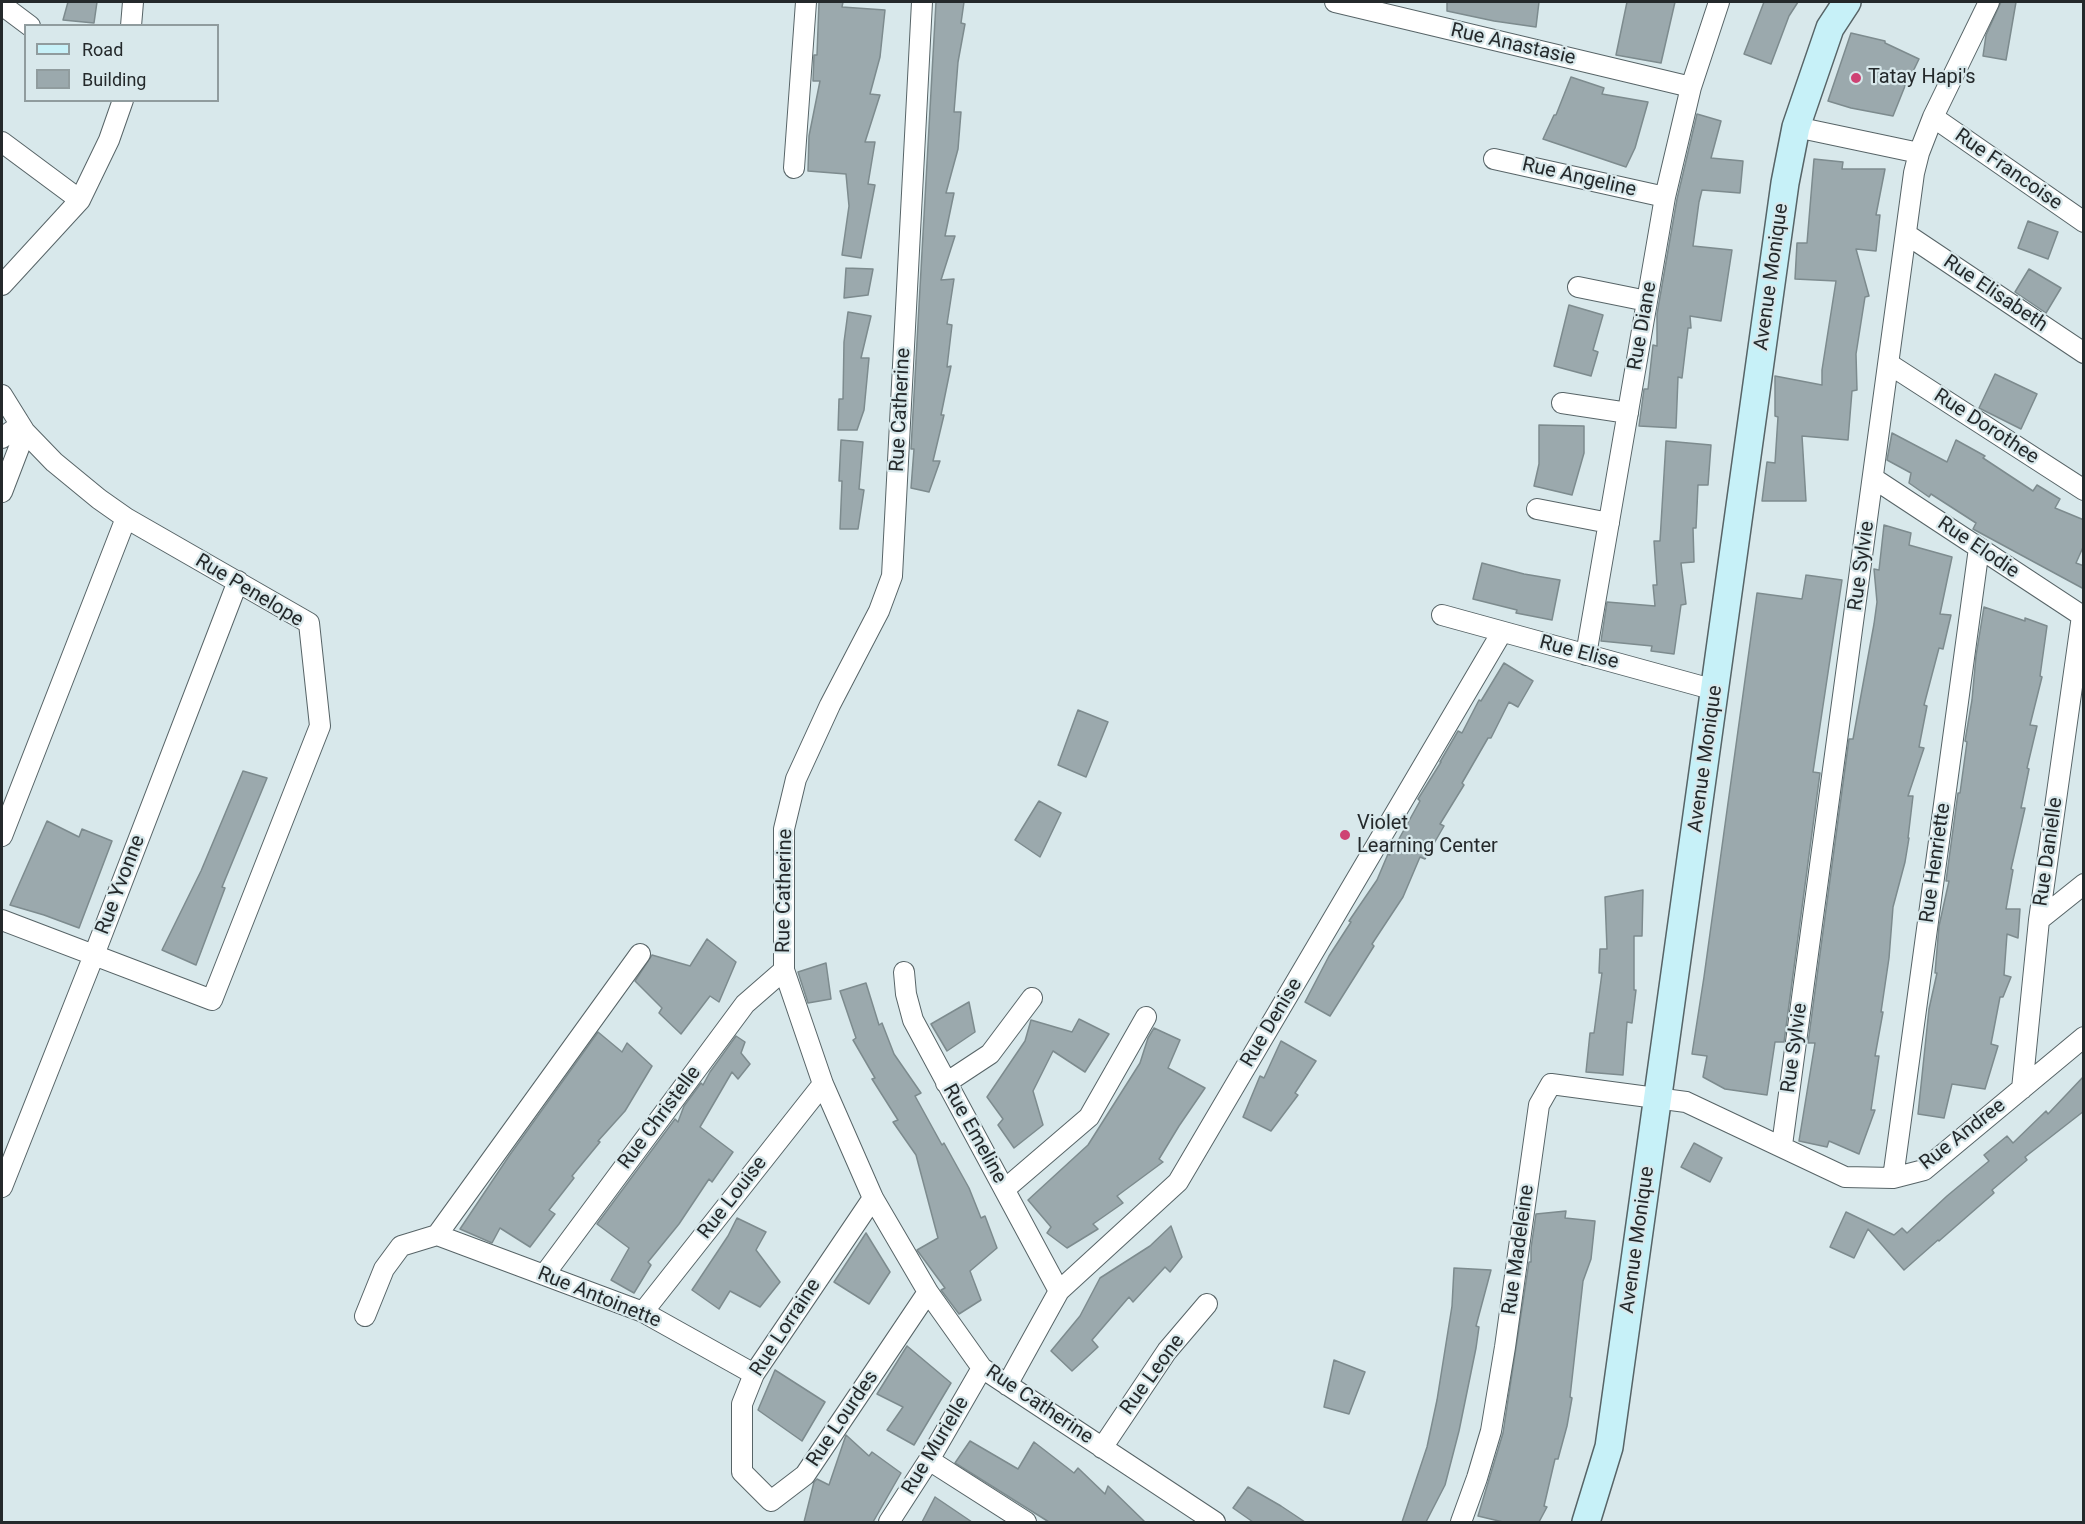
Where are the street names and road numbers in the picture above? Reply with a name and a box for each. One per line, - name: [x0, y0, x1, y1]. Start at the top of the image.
- street label: Rue Anastasie: [1448, 19, 1578, 71]
- street label: Rue Francoise: [1950, 124, 2066, 216]
- street label: Rue Angeline: [1520, 153, 1638, 203]
- street label: Avenue Monique: [1750, 202, 1794, 352]
- street label: Rue Elisabeth: [1938, 250, 2052, 338]
- street label: Rue Diane: [1623, 280, 1663, 372]
- street label: Rue Catherine: [886, 347, 916, 473]
- street label: Rue Dorothee: [1929, 384, 2043, 470]
- street label: Rue Elodie: [1933, 512, 2023, 584]
- street label: Rue Sylvie: [1844, 520, 1880, 612]
- street label: Rue Penelope: [191, 549, 307, 633]
- street label: Rue Elise: [1537, 631, 1621, 675]
- street label: Avenue Monique: [1684, 684, 1728, 834]
- street label: Rue Danielle: [2029, 796, 2069, 908]
- street label: Rue Henriette: [1916, 802, 1956, 924]
- street label: Rue Catherine: [772, 829, 798, 953]
- street label: Rue Yvonne: [91, 832, 151, 938]
- street label: Rue Denise: [1236, 974, 1308, 1072]
- street label: Rue Sylvie: [1777, 1002, 1813, 1094]
- street label: Rue Christelle: [614, 1062, 706, 1174]
- street label: Rue Emeline: [937, 1080, 1011, 1188]
- street label: Rue Andree: [1915, 1094, 2011, 1176]
- street label: Rue Louise: [693, 1152, 773, 1244]
- street label: Avenue Monique: [1616, 1165, 1660, 1315]
- street label: Rue Madeleine: [1498, 1183, 1540, 1317]
- street label: Rue Antoinette: [534, 1262, 664, 1334]
- street label: Rue Lorraine: [746, 1275, 826, 1381]
- street label: Rue Leone: [1116, 1330, 1190, 1420]
- street label: Rue Catherine: [981, 1360, 1097, 1450]
- street label: Rue Lourdes: [802, 1366, 884, 1472]
- street label: Rue Murielle: [897, 1393, 975, 1499]

